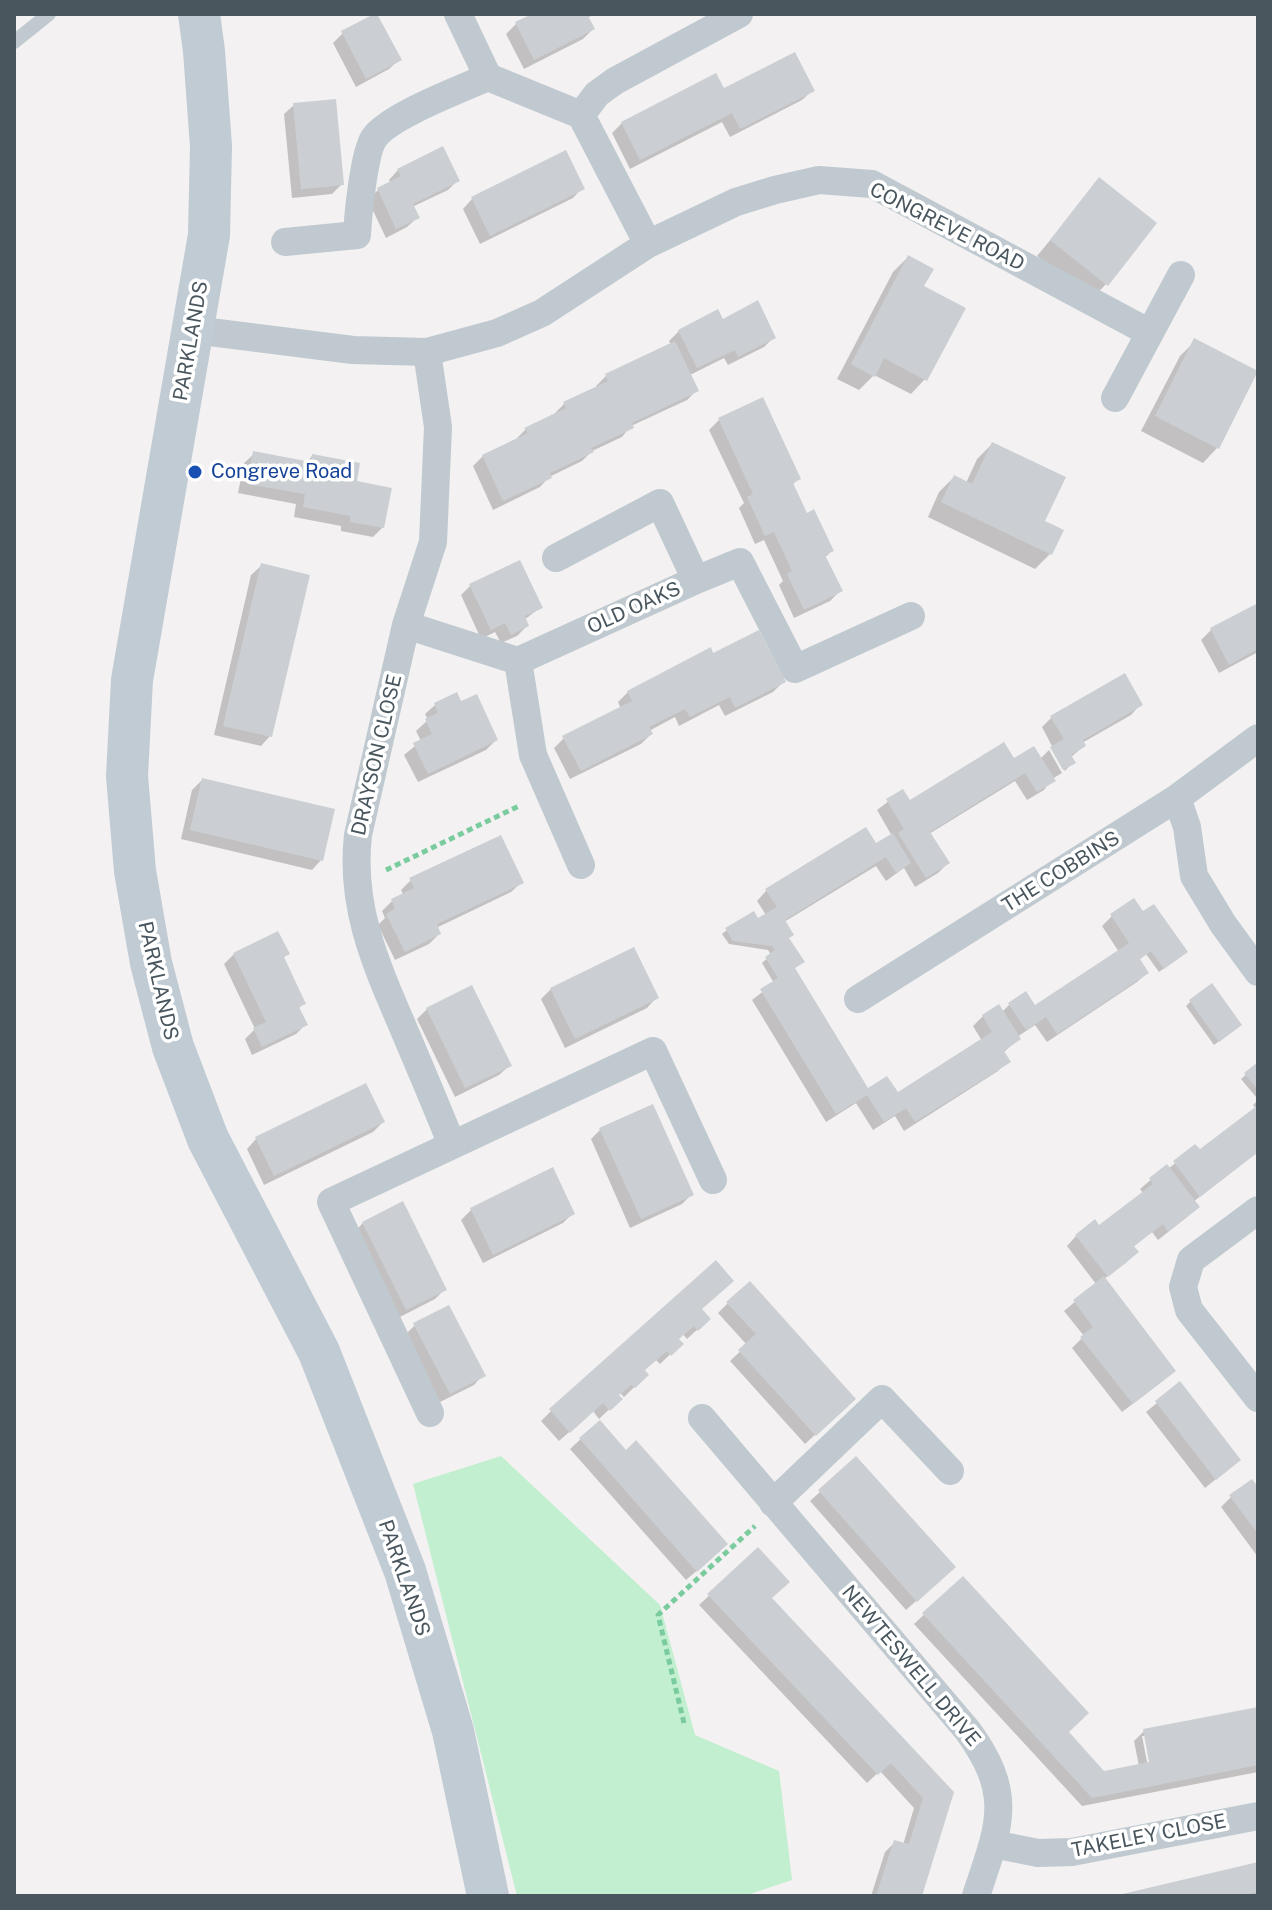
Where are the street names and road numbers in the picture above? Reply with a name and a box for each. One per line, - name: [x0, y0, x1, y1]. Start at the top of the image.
- street label: CONGREVE ROAD: [866, 178, 1028, 276]
- street label: PARKLANDS: [169, 279, 213, 403]
- street label: OLD OAKS: [584, 577, 684, 639]
- street label: DRAYSON CLOSE: [347, 672, 407, 838]
- street label: THE COBBINS: [998, 826, 1124, 918]
- street label: PARKLANDS: [133, 919, 183, 1043]
- street label: PARKLANDS: [373, 1517, 435, 1639]
- street label: NEWTESWELL DRIVE: [837, 1580, 985, 1752]
- street label: TAKELEY CLOSE: [1070, 1809, 1228, 1863]

